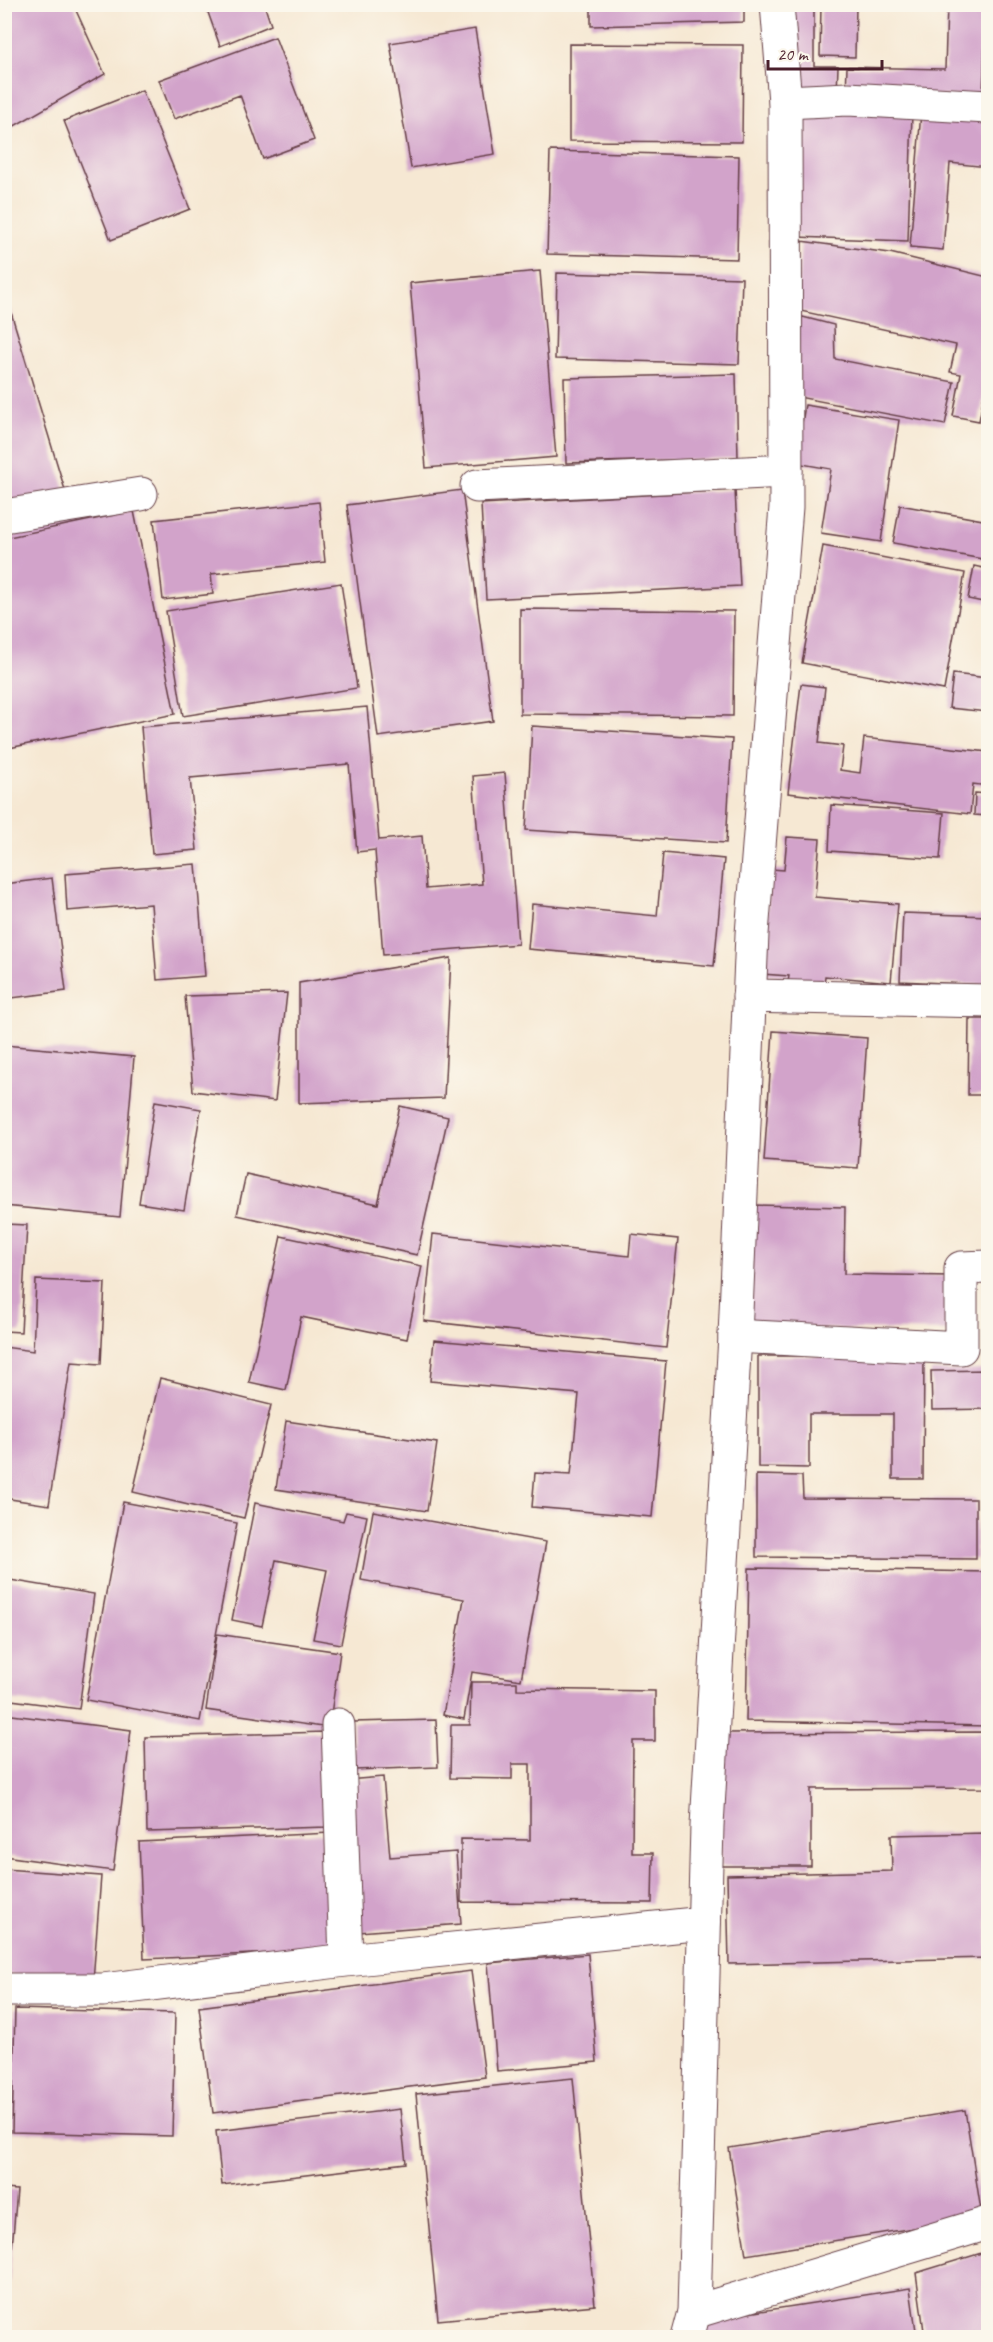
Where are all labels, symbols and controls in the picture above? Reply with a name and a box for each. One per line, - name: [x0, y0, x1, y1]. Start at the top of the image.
- scale bar: [768, 33, 882, 71]
- text: 20 m: [777, 43, 810, 65]

